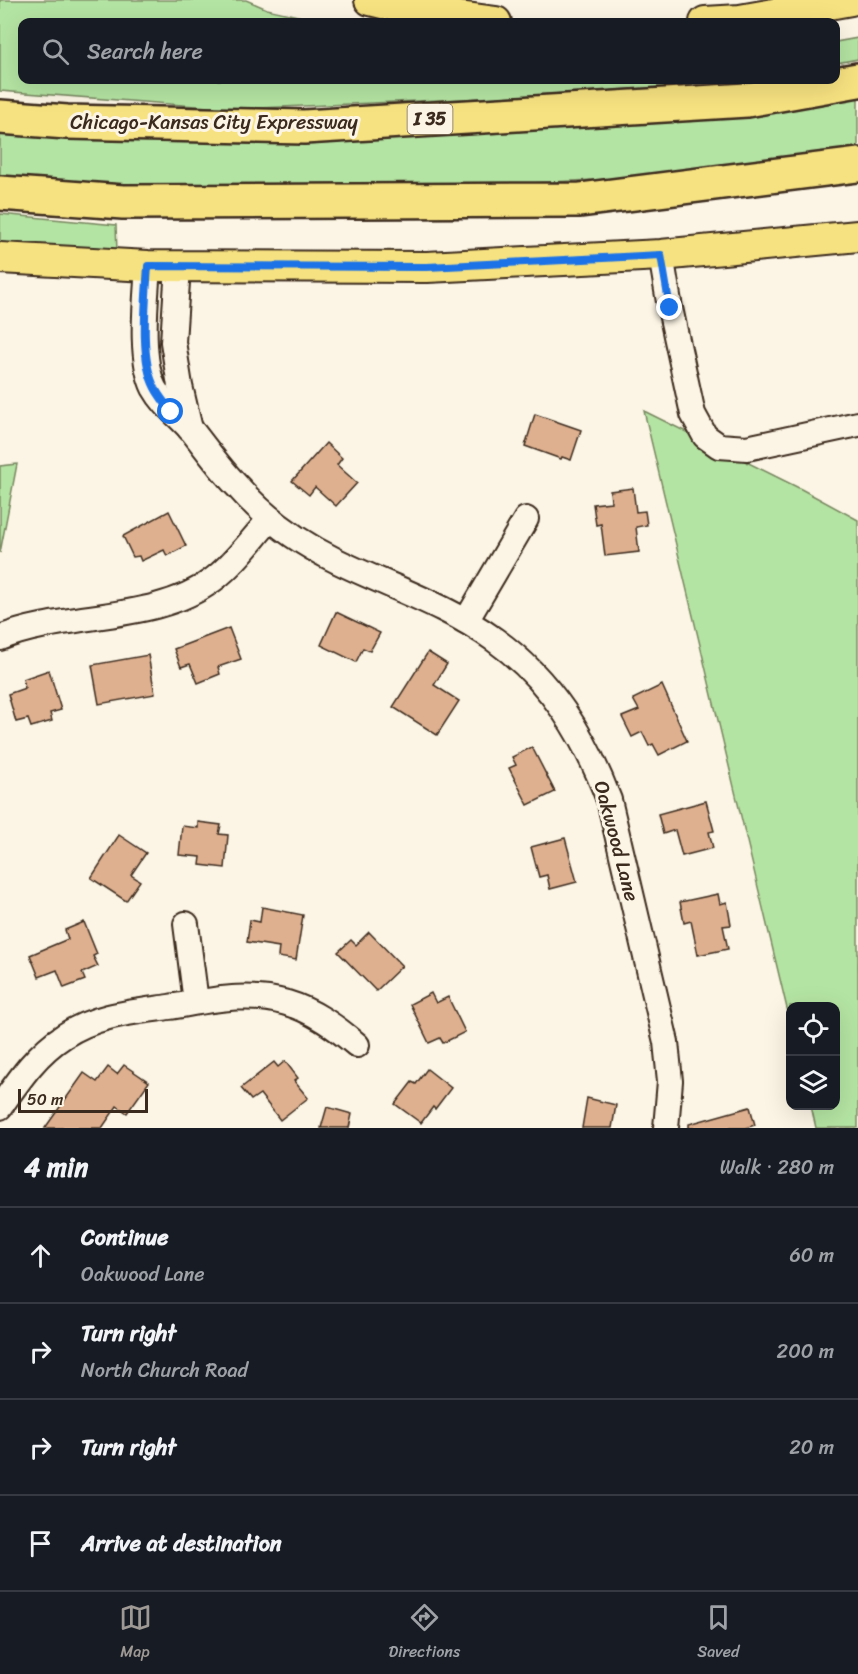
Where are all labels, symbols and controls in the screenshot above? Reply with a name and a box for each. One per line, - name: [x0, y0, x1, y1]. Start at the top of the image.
- search box: [18, 18, 840, 84]
- text: Search here: [87, 32, 203, 71]
- icon: search: [39, 35, 72, 68]
- road number: I 35: [408, 104, 452, 134]
- street label: Chicago-Kansas City Expressway: [70, 105, 359, 140]
- route end: [656, 294, 682, 320]
- route start: [157, 398, 183, 424]
- street label: Oakwood Lane: [584, 777, 649, 905]
- map controls: [786, 1002, 840, 1110]
- button: locate: [786, 1002, 840, 1056]
- button: layers: [786, 1056, 840, 1110]
- text: 50 m: [27, 1085, 63, 1114]
- scale bar: [18, 1086, 148, 1114]
- text: 4 min: [24, 1144, 88, 1190]
- text: Walk · 280 m: [720, 1150, 834, 1185]
- text: Continue: [81, 1218, 169, 1257]
- text: 60 m: [789, 1238, 834, 1273]
- icon: ahead: [24, 1239, 57, 1272]
- text: Oakwood Lane: [81, 1257, 205, 1292]
- text: Turn right: [81, 1314, 176, 1353]
- text: 200 m: [777, 1334, 834, 1369]
- icon: right: [24, 1335, 57, 1368]
- text: North Church Road: [81, 1353, 248, 1388]
- text: Turn right: [81, 1428, 176, 1467]
- text: 20 m: [789, 1430, 834, 1465]
- icon: right: [24, 1431, 57, 1464]
- text: Arrive at destination: [81, 1524, 282, 1563]
- icon: arrive: [24, 1527, 57, 1560]
- tab: Map: [119, 1601, 152, 1666]
- tab: Directions: [389, 1601, 460, 1666]
- tab: Saved: [697, 1601, 739, 1666]

